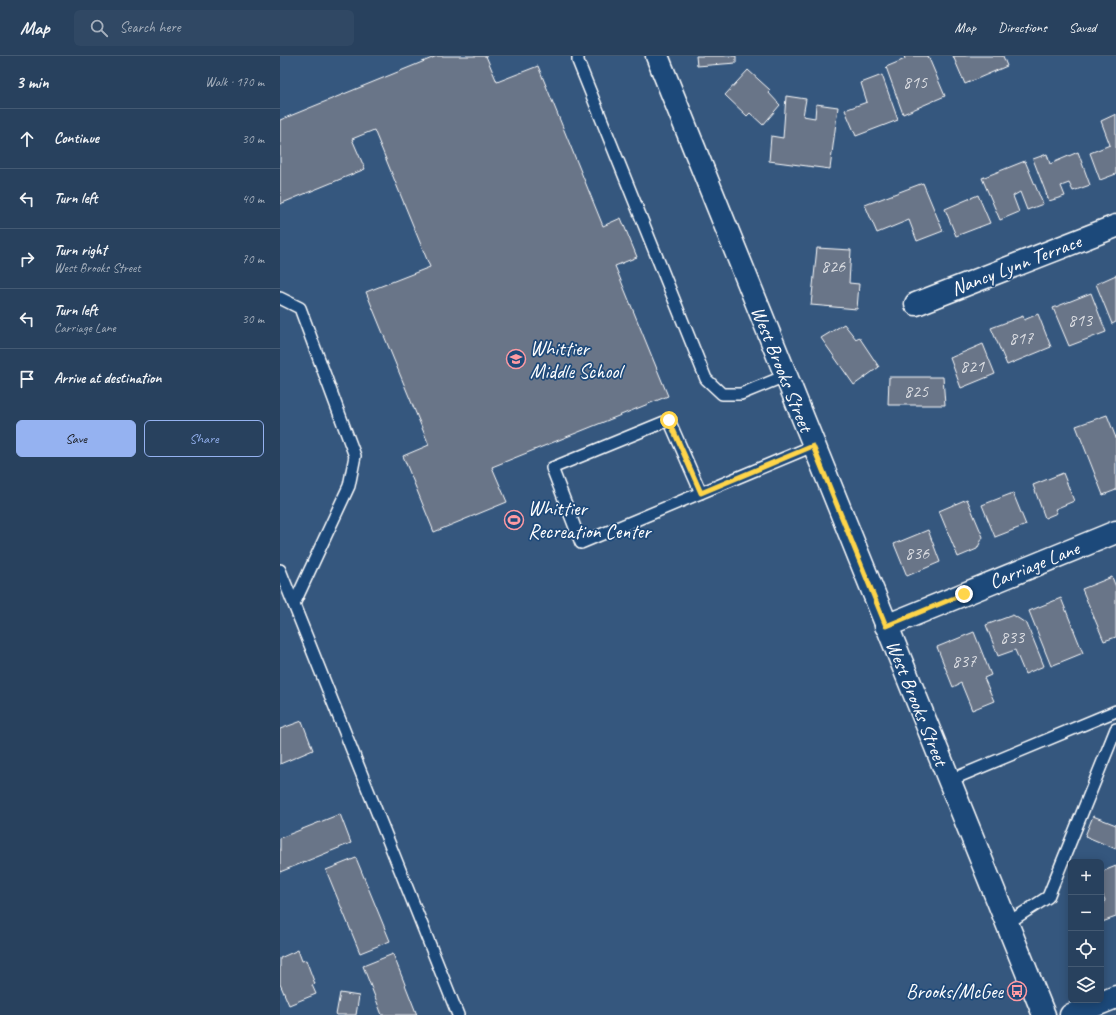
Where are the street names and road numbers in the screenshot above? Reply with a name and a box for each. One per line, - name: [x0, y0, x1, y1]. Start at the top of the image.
- street label: Nancy Lynn Terrace: [947, 228, 1086, 301]
- street label: West Brooks Street: [745, 303, 819, 438]
- street label: Carriage Lane: [985, 535, 1084, 594]
- street label: West Brooks Street: [880, 637, 954, 772]

